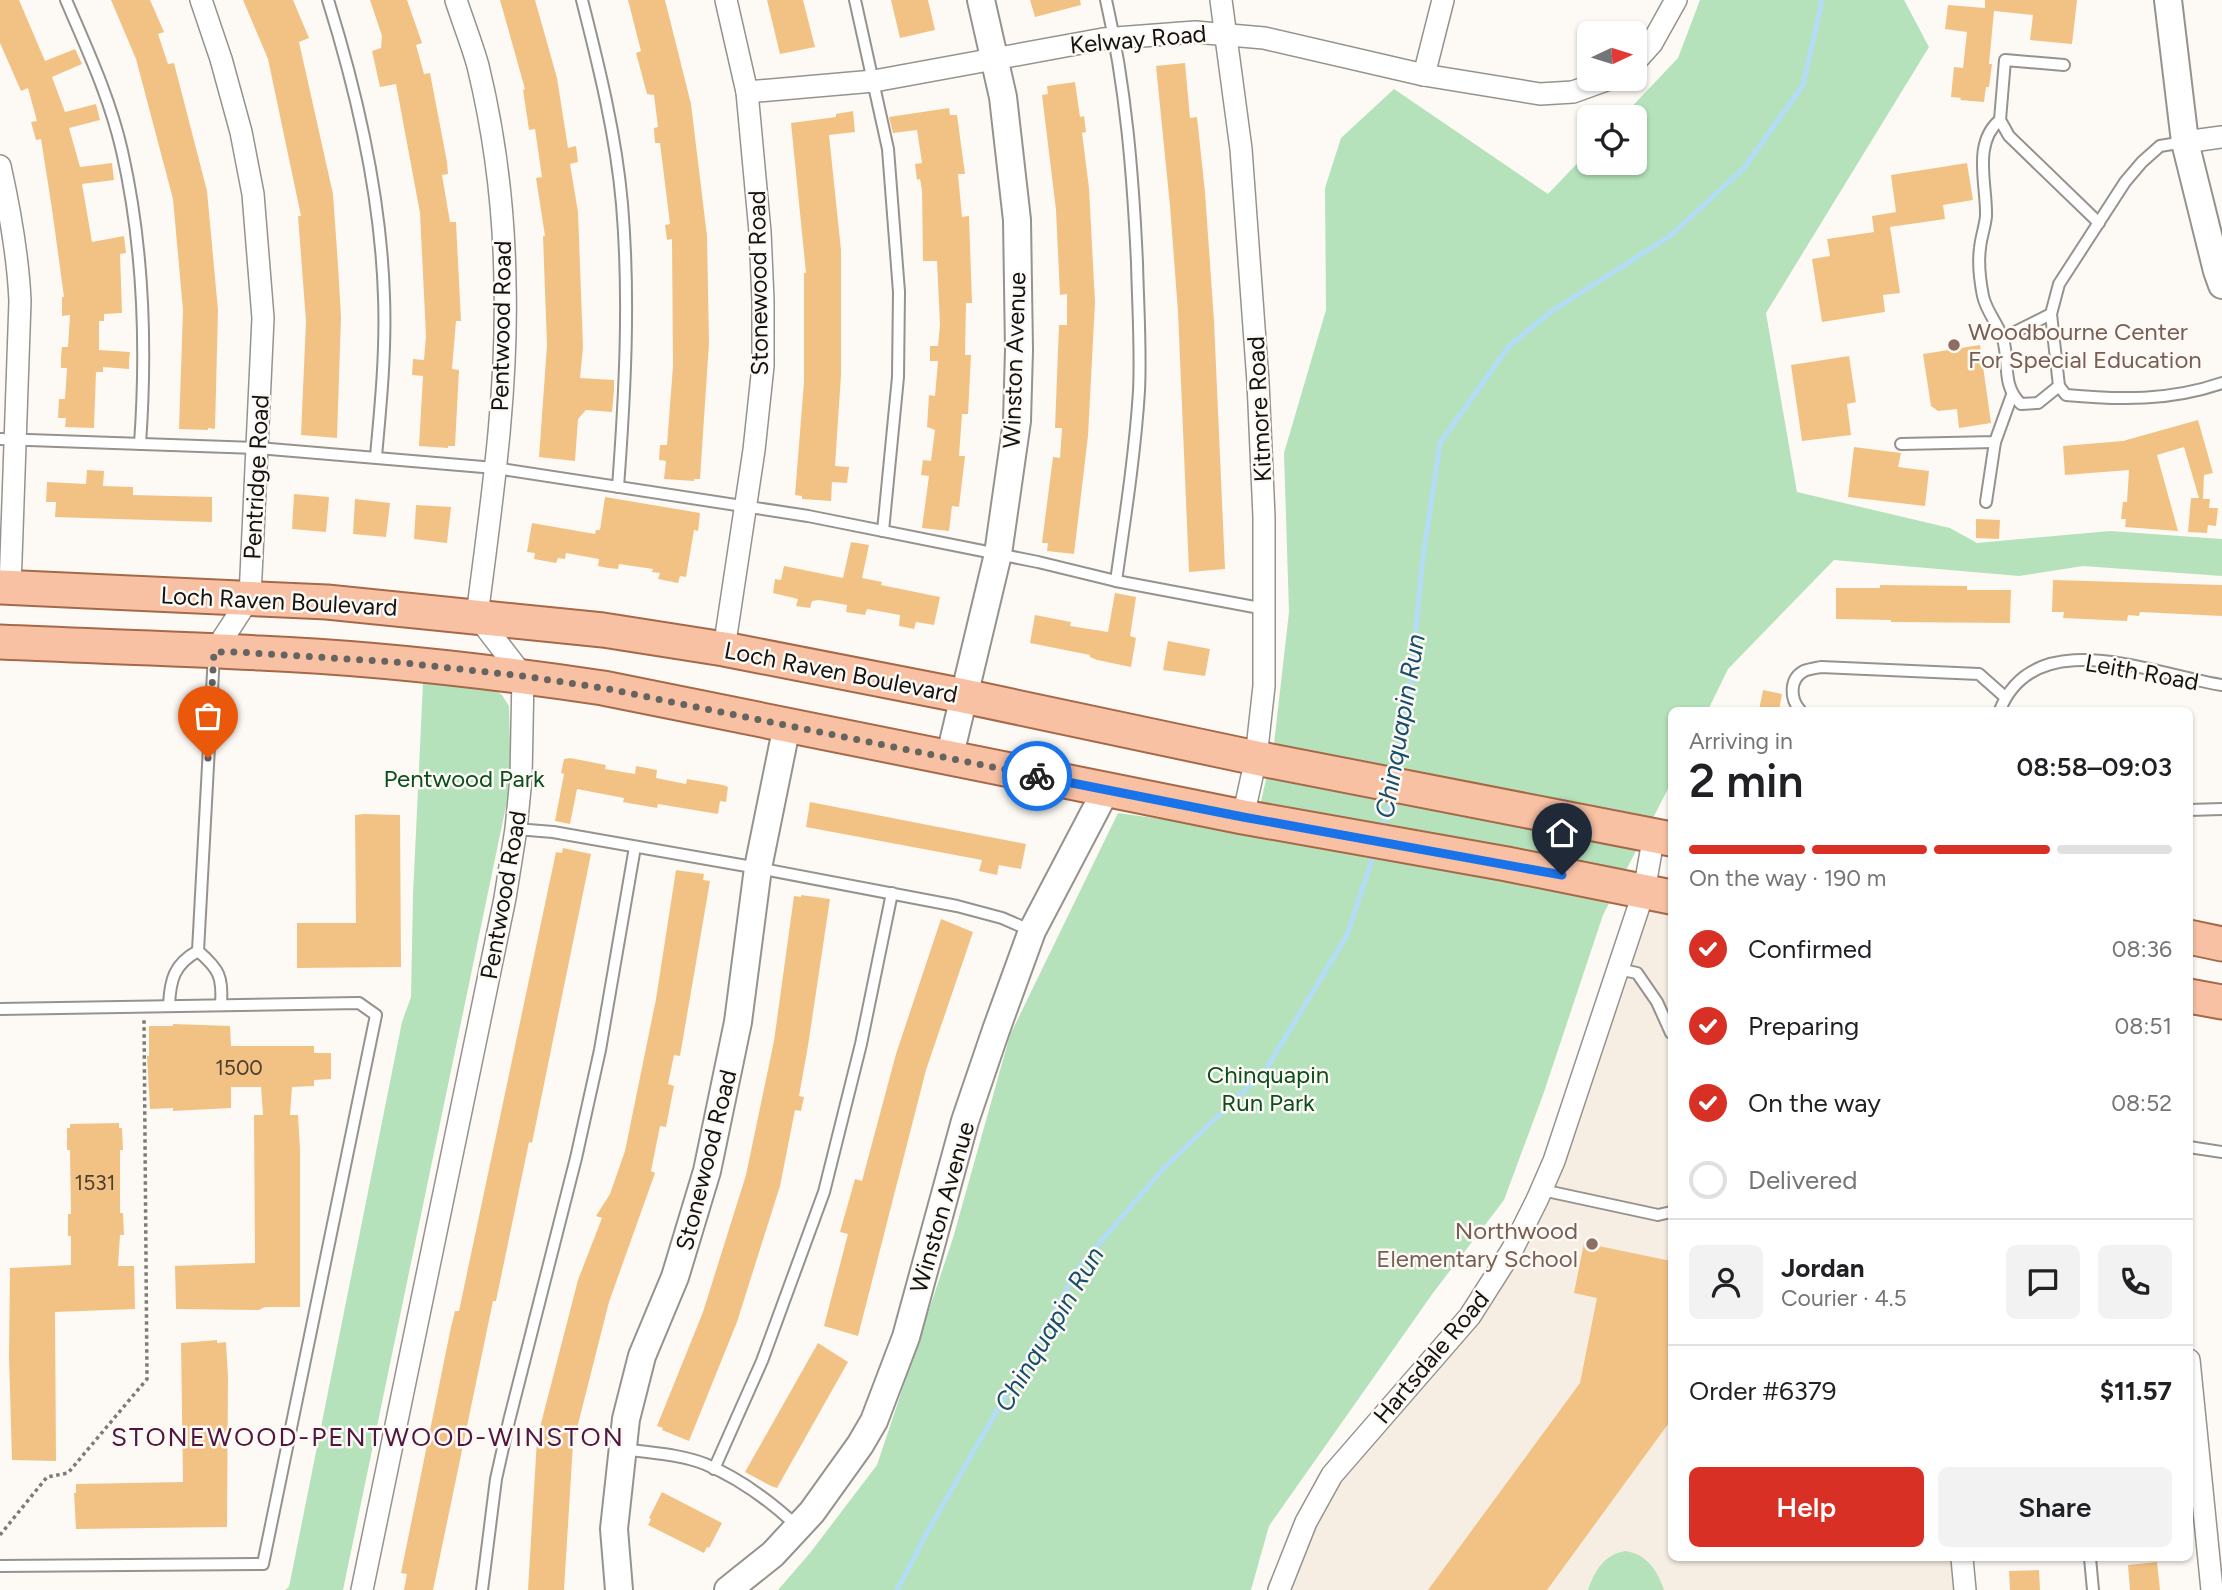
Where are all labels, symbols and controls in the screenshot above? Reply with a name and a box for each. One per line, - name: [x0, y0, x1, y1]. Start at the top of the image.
- street label: Kelway Road: [1068, 19, 1208, 59]
- north arrow: [1577, 21, 1647, 91]
- map controls: [1577, 21, 1647, 175]
- button: locate: [1577, 105, 1647, 175]
- street label: Stonewood Road: [742, 190, 774, 376]
- street label: Pentwood Road: [485, 240, 517, 412]
- street label: Winston Avenue: [996, 271, 1032, 449]
- place label: Woodbourne Center For Special Education: [1968, 317, 2202, 374]
- street label: Kitmore Road: [1241, 335, 1277, 483]
- marker: Woodbourne Center For Special Education: [1946, 337, 1962, 353]
- street label: Pentridge Road: [237, 394, 275, 560]
- street label: Loch Raven Boulevard: [160, 580, 398, 622]
- water label: Chinquapin Run: [1368, 631, 1432, 821]
- street label: Loch Raven Boulevard: [722, 635, 960, 709]
- street label: Leith Road: [2083, 648, 2201, 696]
- pin: [178, 686, 238, 758]
- icon: bag: [189, 697, 227, 735]
- text: Arriving in: [1689, 727, 1793, 755]
- courier: [1002, 741, 1072, 811]
- text: 08:58–09:03: [2017, 751, 2172, 783]
- text: 2 min: [1689, 753, 1804, 809]
- icon: bike: [1018, 757, 1056, 795]
- park label: Pentwood Park: [383, 764, 545, 793]
- pin: [1532, 803, 1592, 875]
- street label: Pentwood Road: [474, 808, 532, 982]
- icon: home: [1543, 814, 1581, 852]
- text: On the way · 190 m: [1689, 864, 1886, 892]
- icon: check: [1689, 930, 1727, 968]
- text: Confirmed: [1748, 933, 1872, 965]
- text: 08:36: [2112, 935, 2172, 963]
- icon: check: [1689, 1007, 1727, 1045]
- text: Preparing: [1748, 1010, 1859, 1042]
- text: 08:51: [2115, 1012, 2172, 1040]
- house number: 1500: [215, 1055, 263, 1080]
- park label: Chinquapin Run Park: [1207, 1060, 1329, 1117]
- street label: Stonewood Road: [669, 1067, 743, 1253]
- icon: check: [1689, 1084, 1727, 1122]
- text: On the way: [1748, 1087, 1881, 1119]
- text: 08:52: [2111, 1089, 2172, 1117]
- street label: Winston Avenue: [904, 1118, 980, 1296]
- text: Delivered: [1748, 1164, 1857, 1196]
- house number: 1531: [75, 1170, 115, 1195]
- place label: Northwood Elementary School: [1376, 1216, 1578, 1273]
- marker: Northwood Elementary School: [1584, 1236, 1600, 1252]
- water label: Chinquapin Run: [987, 1241, 1111, 1417]
- button: person: [1689, 1245, 1763, 1319]
- button: chat: [2006, 1245, 2080, 1319]
- button: phone: [2098, 1245, 2172, 1319]
- text: Jordan: [1781, 1252, 1864, 1284]
- text: Courier · 4.5: [1781, 1284, 1907, 1312]
- street label: Hartsdale Road: [1367, 1285, 1495, 1429]
- text: Order #6379: [1689, 1375, 1837, 1407]
- text: $11.57: [2100, 1375, 2172, 1407]
- district label: STONEWOOD-PENTWOOD-WINSTON: [111, 1421, 625, 1453]
- button: Help: [1689, 1467, 1924, 1547]
- button: Share: [1938, 1467, 2172, 1547]

